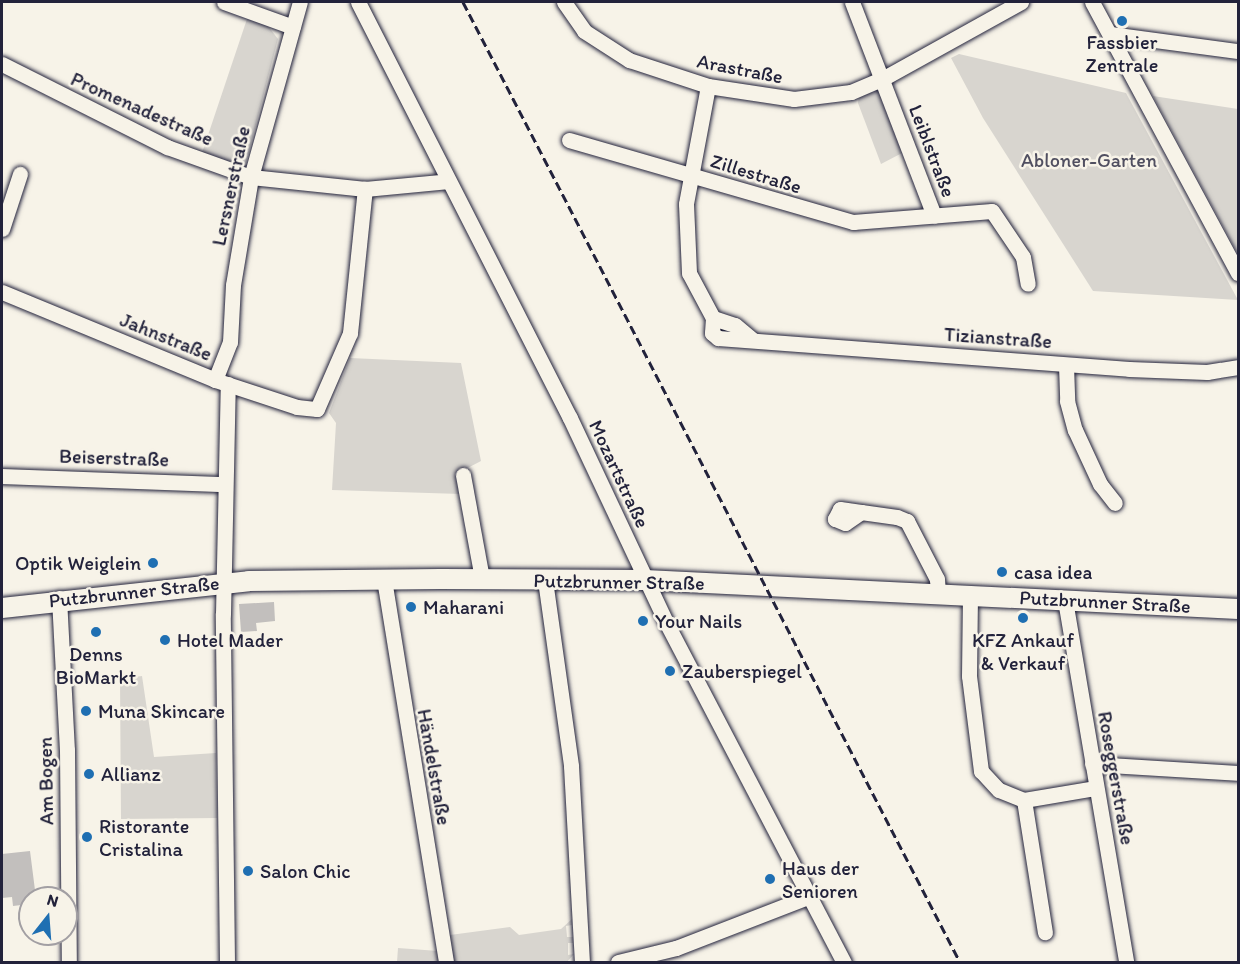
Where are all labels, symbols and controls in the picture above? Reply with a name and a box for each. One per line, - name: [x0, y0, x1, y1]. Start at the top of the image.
- marker: Fassbier Zentrale: [1115, 14, 1129, 28]
- place label: Fassbier Zentrale: [1086, 30, 1158, 77]
- street label: Arastraße: [695, 49, 785, 89]
- street label: Promenadestraße: [67, 67, 217, 151]
- street label: Leiblstraße: [903, 101, 961, 201]
- street label: Lersnerstraße: [207, 124, 255, 248]
- park label: Abloner-Garten: [1021, 148, 1157, 172]
- street label: Zillestraße: [708, 149, 804, 199]
- street label: Jahnstraße: [117, 308, 215, 366]
- street label: Tizianstraße: [943, 322, 1053, 354]
- street label: Mozartstraße: [584, 416, 654, 532]
- street label: Beiserstraße: [59, 444, 169, 472]
- place label: Optik Weiglein: [15, 551, 141, 575]
- marker: Optik Weiglein: [146, 556, 160, 570]
- place label: casa idea: [1014, 560, 1093, 584]
- marker: casa idea: [995, 565, 1009, 579]
- street label: Putzbrunner Straße: [533, 569, 705, 595]
- street label: Putzbrunner Straße: [48, 571, 220, 613]
- street label: Putzbrunner Straße: [1019, 586, 1191, 618]
- place label: Maharani: [423, 595, 504, 619]
- marker: Maharani: [404, 600, 418, 614]
- place label: Your Nails: [655, 609, 742, 633]
- marker: KFZ Ankauf & Verkauf: [1016, 611, 1030, 625]
- marker: Your Nails: [636, 614, 650, 628]
- marker: Denns BioMarkt: [89, 625, 103, 639]
- place label: Hotel Mader: [177, 628, 282, 652]
- place label: KFZ Ankauf & Verkauf: [972, 628, 1074, 675]
- marker: Hotel Mader: [158, 633, 172, 647]
- place label: Denns BioMarkt: [56, 642, 136, 689]
- place label: Zauberspiegel: [682, 659, 802, 683]
- marker: Zauberspiegel: [663, 664, 677, 678]
- place label: Muna Skincare: [98, 699, 225, 723]
- marker: Muna Skincare: [79, 704, 93, 718]
- street label: Händelstraße: [412, 707, 456, 827]
- street label: Roseggerstraße: [1092, 709, 1140, 847]
- street label: Am Bogen: [33, 737, 59, 825]
- place label: Allianz: [101, 762, 161, 786]
- marker: Allianz: [82, 767, 96, 781]
- place label: Ristorante Cristalina: [99, 814, 189, 861]
- marker: Ristorante Cristalina: [80, 830, 94, 844]
- place label: Haus der Senioren: [782, 856, 859, 903]
- place label: Salon Chic: [260, 859, 350, 883]
- marker: Salon Chic: [241, 864, 255, 878]
- marker: Haus der Senioren: [763, 872, 777, 886]
- north arrow: [18, 886, 78, 946]
- text: N: [45, 890, 61, 911]

